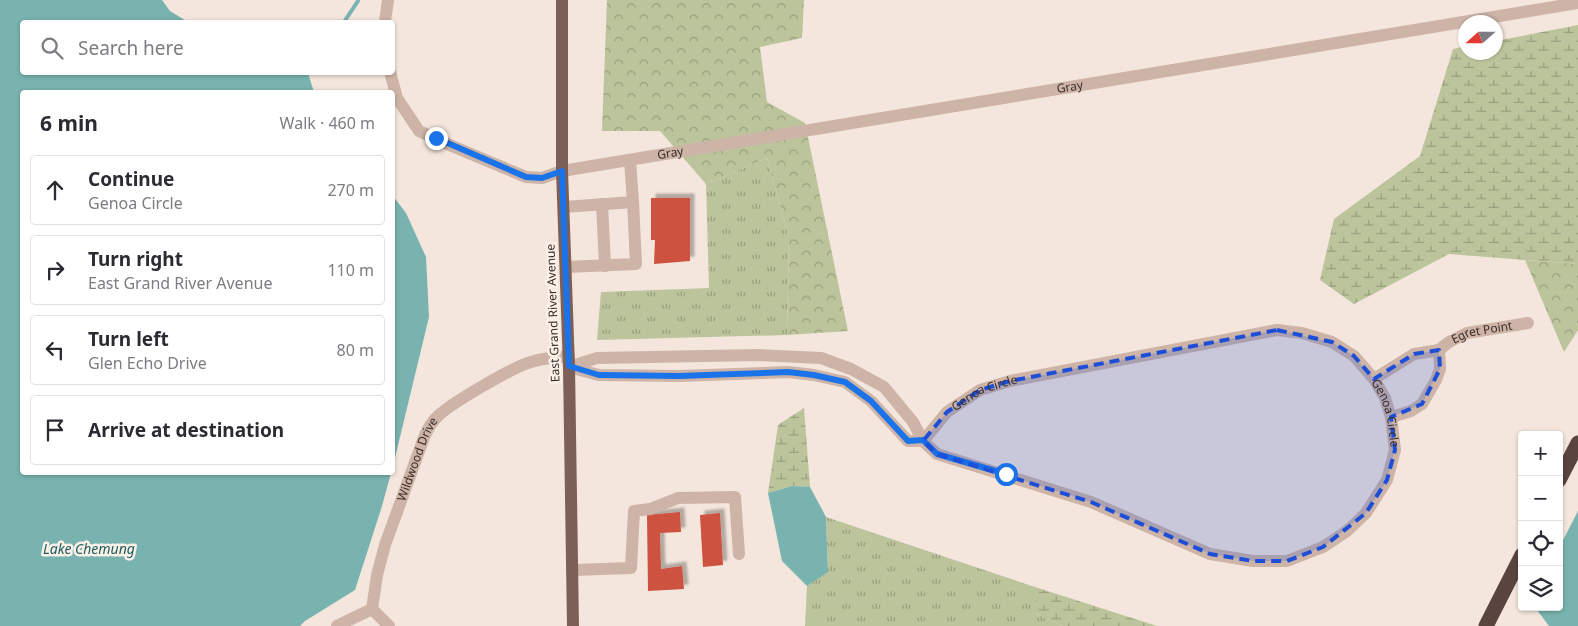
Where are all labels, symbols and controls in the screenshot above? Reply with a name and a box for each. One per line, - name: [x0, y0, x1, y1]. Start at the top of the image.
- north arrow: [1458, 15, 1503, 60]
- search box: [20, 20, 395, 75]
- icon: search: [38, 34, 66, 62]
- text: Search here: [78, 35, 184, 61]
- street label: Gray: [1055, 76, 1085, 97]
- text: 6 min: [40, 109, 98, 137]
- text: Walk · 460 m: [280, 112, 375, 134]
- route end: [425, 127, 448, 150]
- street label: Gray: [656, 142, 685, 163]
- text: Continue: [88, 166, 174, 192]
- icon: ahead: [41, 176, 69, 204]
- text: 270 m: [327, 179, 374, 201]
- text: Genoa Circle: [88, 192, 183, 214]
- street label: East Grand River Avenue: [542, 243, 563, 382]
- text: Turn right: [88, 246, 183, 272]
- icon: right: [41, 256, 69, 284]
- text: 110 m: [327, 259, 374, 281]
- text: East Grand River Avenue: [88, 272, 272, 294]
- street label: Egret Point: [1448, 317, 1514, 348]
- text: Turn left: [88, 326, 169, 352]
- icon: left: [41, 336, 69, 364]
- text: 80 m: [337, 339, 374, 361]
- text: Glen Echo Drive: [88, 352, 207, 374]
- street label: Genoa Circle: [948, 371, 1019, 415]
- street label: Genoa Circle: [1368, 375, 1404, 448]
- street label: Wildwood Drive: [393, 413, 442, 503]
- icon: arrive: [41, 416, 69, 444]
- text: Arrive at destination: [88, 417, 284, 443]
- map controls: [1518, 431, 1563, 611]
- button: +: [1518, 431, 1563, 476]
- route start: [995, 463, 1018, 486]
- button: −: [1518, 476, 1563, 521]
- button: locate: [1518, 521, 1563, 566]
- water label: Lake Chemung: [43, 539, 135, 558]
- button: layers: [1518, 566, 1563, 611]

